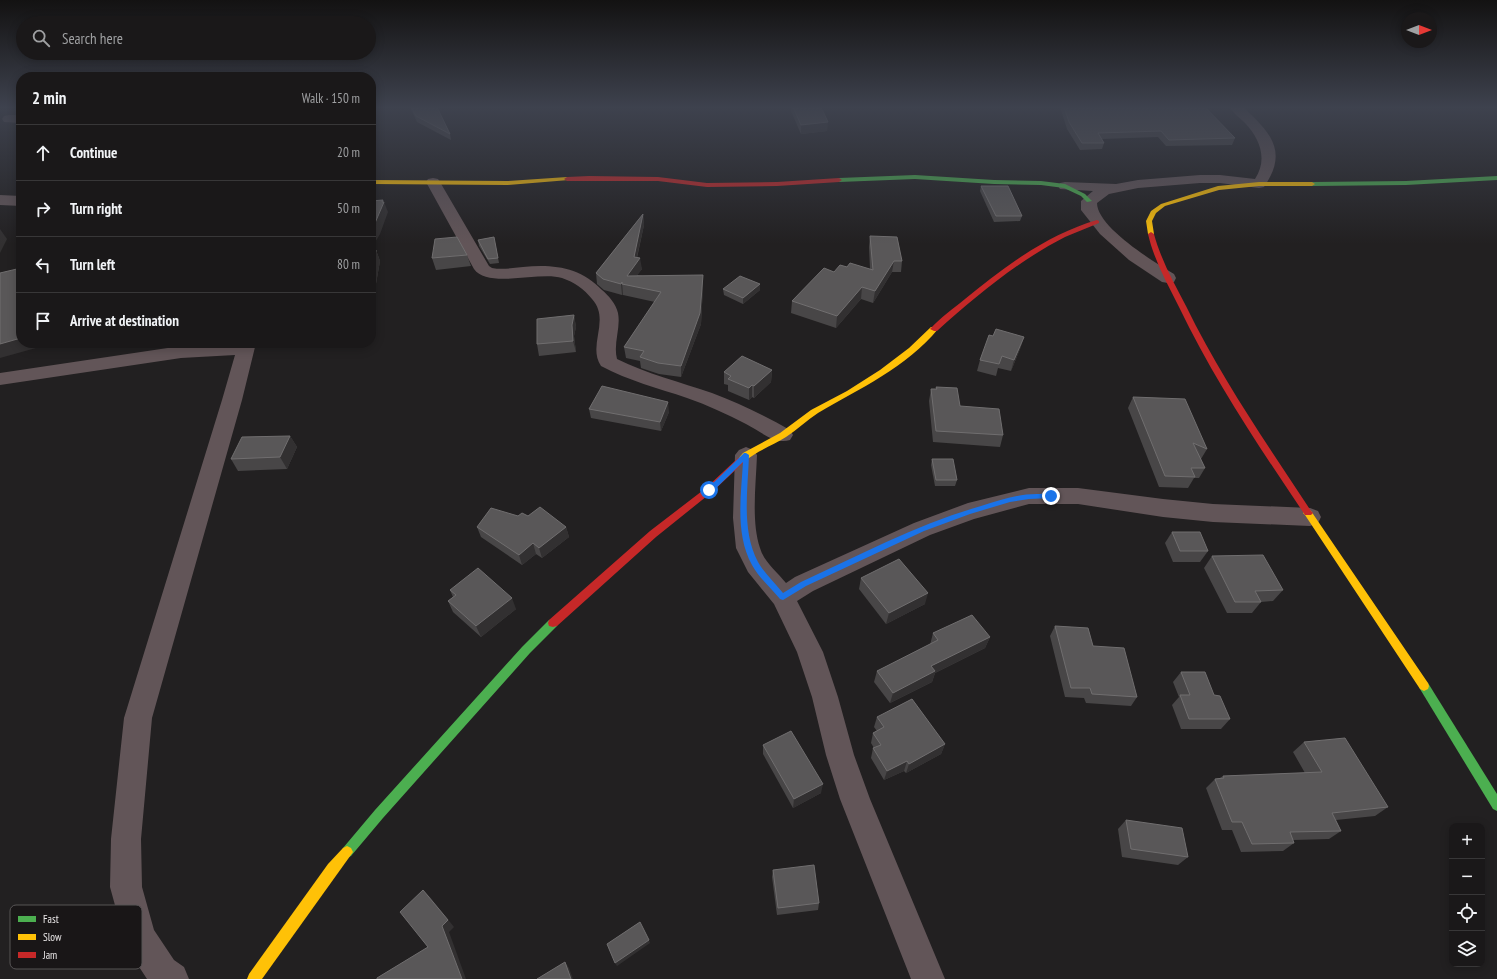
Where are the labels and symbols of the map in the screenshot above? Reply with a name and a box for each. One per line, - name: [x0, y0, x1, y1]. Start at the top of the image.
- north arrow: [1401, 12, 1437, 48]
- route start: [700, 481, 718, 499]
- route end: [1042, 487, 1060, 505]
- legend: [10, 905, 142, 969]
- text: Fast: [43, 912, 59, 926]
- text: Slow: [43, 930, 62, 944]
- text: Jam: [42, 948, 57, 962]

